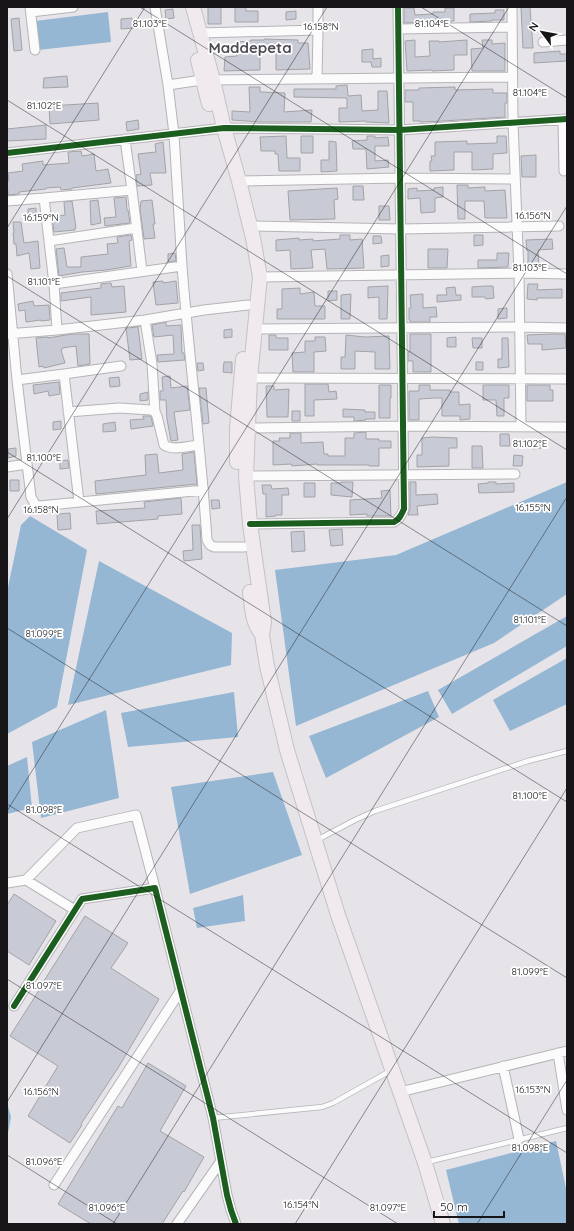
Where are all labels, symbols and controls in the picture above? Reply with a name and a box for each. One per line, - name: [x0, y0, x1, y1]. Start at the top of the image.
- north arrow: [522, 12, 562, 52]
- text: 81.103°E: [133, 17, 168, 30]
- text: 81.104°E: [415, 17, 450, 30]
- text: 16.158°N: [303, 20, 339, 33]
- text: N: [525, 20, 542, 34]
- district label: Maddepeta: [208, 38, 292, 57]
- text: 81.104°E: [513, 86, 548, 99]
- text: 81.102°E: [27, 99, 62, 112]
- text: 16.156°N: [515, 209, 551, 222]
- text: 16.159°N: [23, 211, 59, 224]
- text: 81.103°E: [513, 261, 548, 274]
- text: 81.101°E: [28, 275, 61, 288]
- text: 81.102°E: [513, 437, 548, 450]
- text: 81.100°E: [26, 451, 62, 464]
- text: 16.155°N: [515, 501, 551, 514]
- text: 16.158°N: [23, 503, 59, 516]
- text: 81.101°E: [514, 613, 547, 626]
- text: 81.099°E: [25, 627, 63, 640]
- text: 81.100°E: [512, 789, 548, 802]
- text: 81.098°E: [26, 803, 63, 816]
- text: 81.099°E: [511, 965, 549, 978]
- text: 81.097°E: [26, 979, 62, 992]
- text: 16.153°N: [515, 1083, 551, 1096]
- text: 16.156°N: [23, 1085, 59, 1098]
- text: 81.098°E: [512, 1141, 549, 1154]
- text: 81.096°E: [26, 1155, 63, 1168]
- scale bar: [434, 1193, 504, 1219]
- text: 16.154°N: [283, 1198, 319, 1211]
- text: 50 m: [440, 1199, 468, 1214]
- text: 81.096°E: [89, 1201, 126, 1214]
- text: 81.097°E: [370, 1201, 406, 1214]

